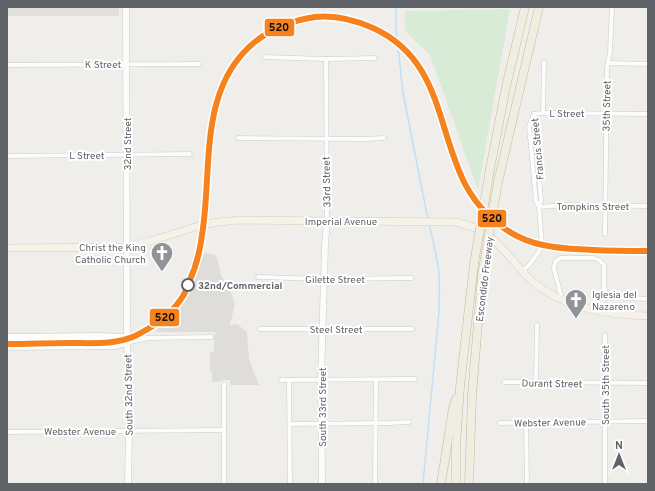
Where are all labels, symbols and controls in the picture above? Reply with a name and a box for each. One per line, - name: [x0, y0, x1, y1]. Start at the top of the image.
- line badge: 520: [264, 18, 295, 37]
- text: 520: [269, 21, 289, 35]
- street label: K Street: [85, 59, 121, 72]
- street label: 35th Street: [601, 80, 614, 132]
- street label: L Street: [549, 108, 585, 121]
- street label: 32nd Street: [122, 117, 135, 171]
- street label: Francis Street: [529, 117, 548, 180]
- street label: L Street: [69, 150, 105, 163]
- street label: 33rd Street: [321, 156, 334, 208]
- street label: Tompkins Street: [557, 201, 630, 214]
- line badge: 520: [477, 209, 507, 228]
- text: 520: [482, 212, 502, 226]
- street label: Imperial Avenue: [305, 216, 377, 229]
- street label: Escondido Freeway: [474, 236, 497, 322]
- church icon: Christ the King Catholic Church: [149, 240, 175, 273]
- place label: Christ the King Catholic Church: [75, 242, 146, 267]
- street label: Gilette Street: [305, 274, 365, 287]
- marker: 32nd/Commercial: [181, 278, 195, 292]
- place label: 32nd/Commercial: [198, 280, 283, 293]
- church icon: Iglesia del Nazareno: [563, 287, 589, 320]
- place label: Iglesia del Nazareno: [592, 289, 637, 314]
- line badge: 520: [149, 308, 180, 327]
- text: 520: [155, 311, 175, 325]
- street label: Steel Street: [309, 324, 363, 337]
- street label: South 35th Street: [600, 345, 613, 425]
- street label: South 32nd Street: [122, 354, 137, 436]
- street label: South 33rd Street: [317, 367, 330, 447]
- street label: Durant Street: [521, 377, 583, 392]
- street label: Webster Avenue: [514, 416, 586, 431]
- street label: Webster Avenue: [44, 426, 116, 439]
- north arrow: [599, 435, 639, 475]
- text: N: [615, 439, 623, 453]

